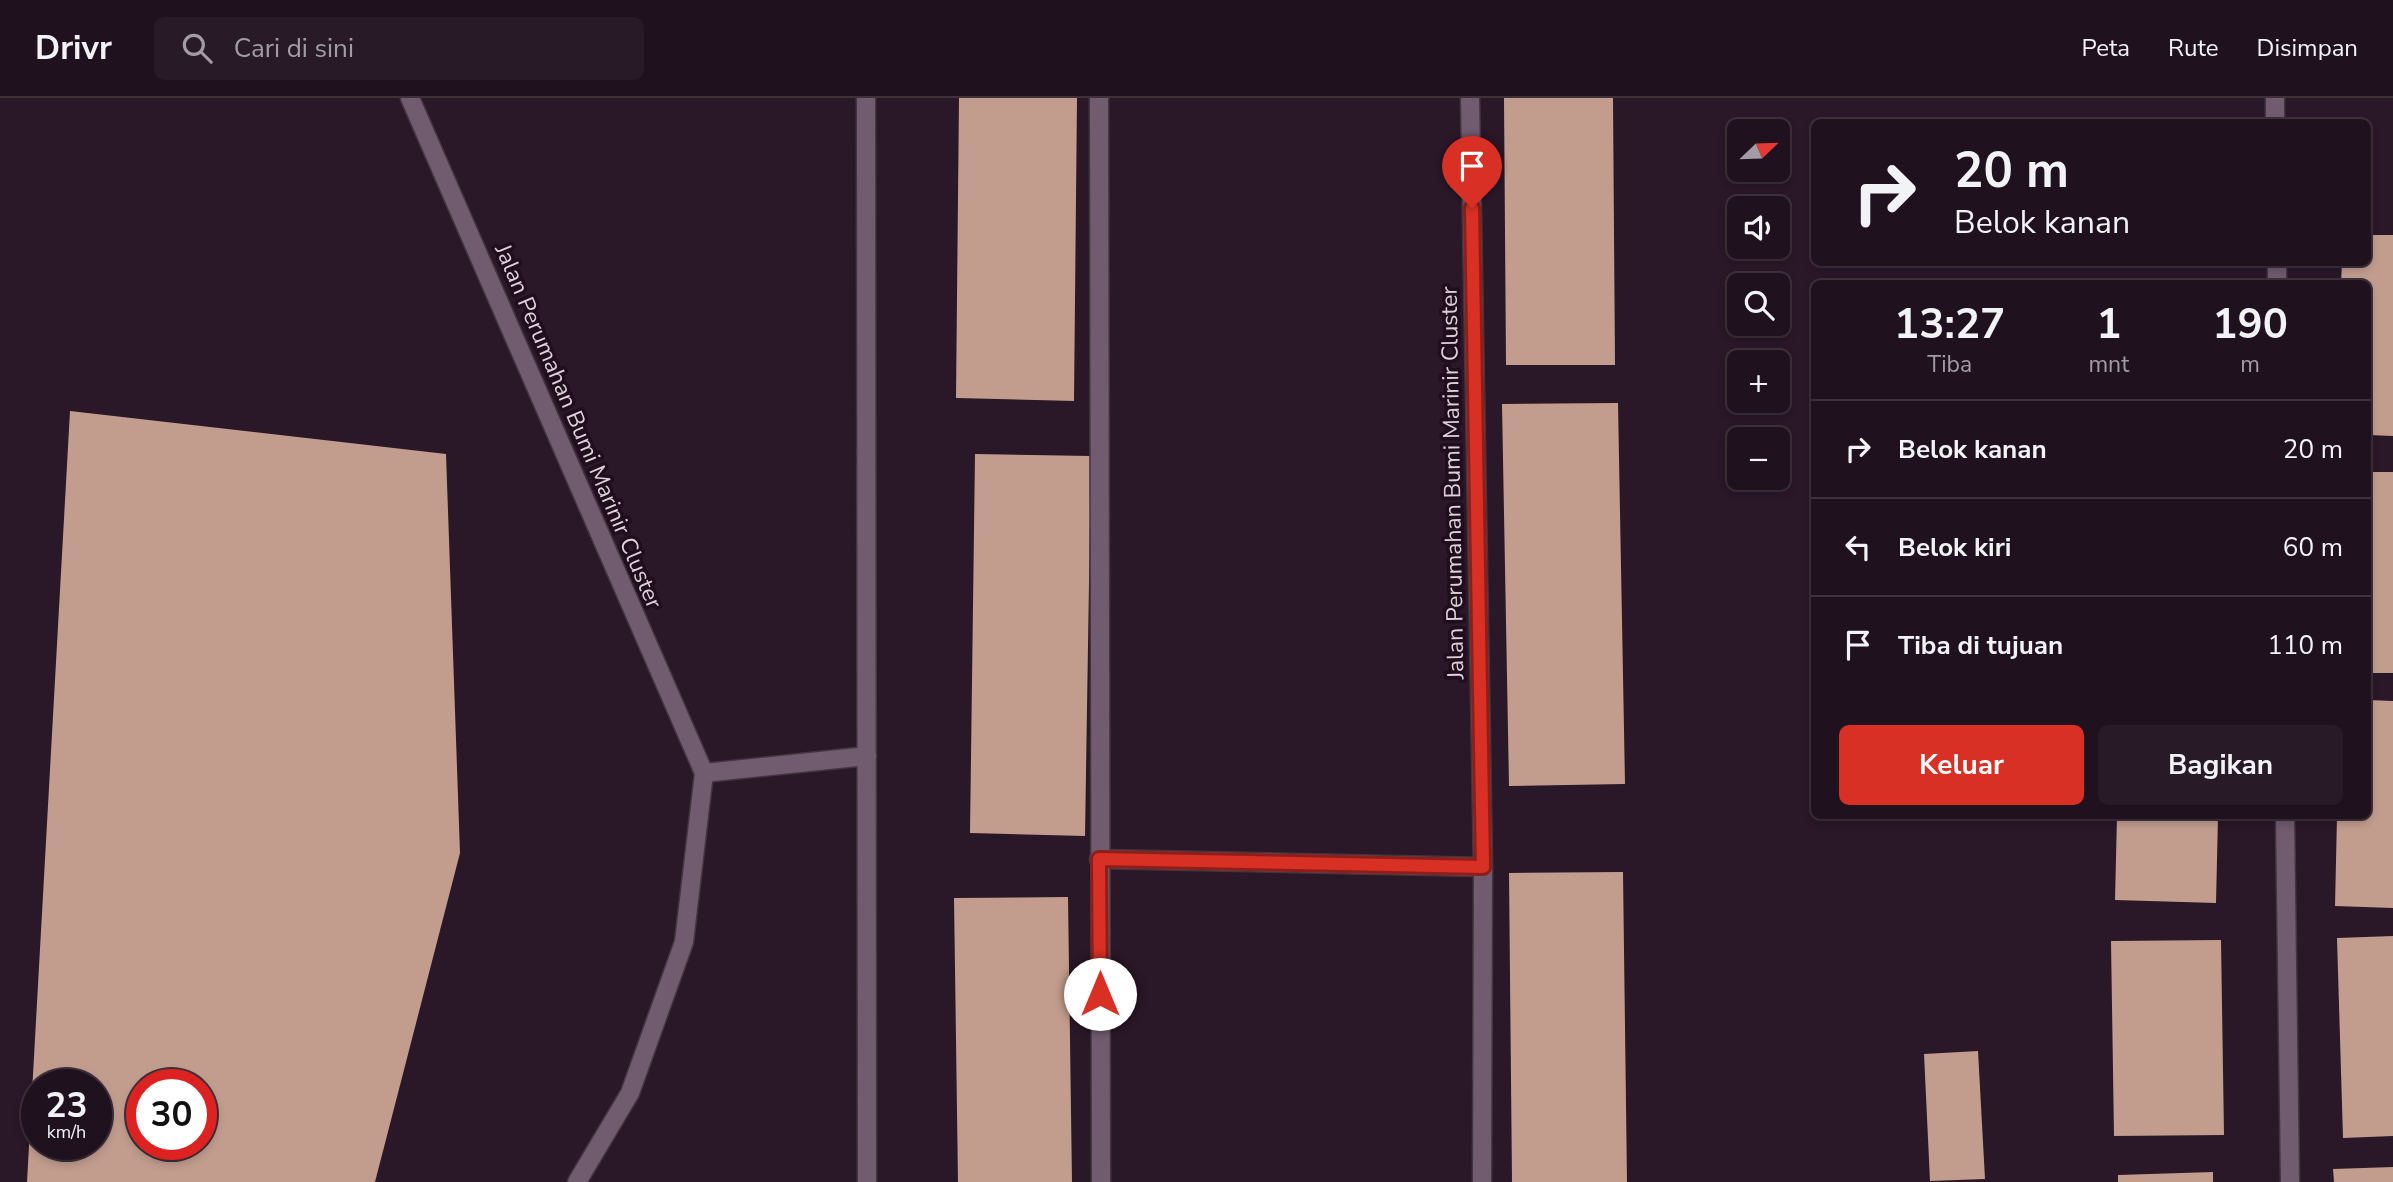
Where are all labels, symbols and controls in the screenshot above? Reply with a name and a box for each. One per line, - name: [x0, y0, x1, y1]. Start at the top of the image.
- search box: [154, 17, 644, 80]
- text: Drivr: [35, 26, 112, 71]
- icon: search: [178, 29, 216, 67]
- text: Cari di sini: [234, 31, 354, 66]
- text: Peta: [2081, 32, 2130, 64]
- text: Rute: [2168, 32, 2219, 64]
- text: Disimpan: [2257, 32, 2358, 64]
- north arrow: [1727, 119, 1790, 182]
- map controls: [1727, 119, 1790, 490]
- pin: [1442, 136, 1502, 208]
- text: 20 m: [1954, 137, 2069, 204]
- icon: arrive: [1453, 147, 1491, 185]
- icon: right: [1839, 147, 1930, 238]
- button: sound: [1727, 196, 1790, 259]
- text: Belok kanan: [1954, 201, 2130, 244]
- street label: Jalan Perumahan Bumi Marinir Cluster: [487, 238, 670, 614]
- button: search: [1727, 273, 1790, 336]
- street label: Jalan Perumahan Bumi Marinir Cluster: [1434, 285, 1471, 681]
- text: 13:27: [1894, 296, 2005, 353]
- text: 1: [2096, 296, 2121, 353]
- text: 190: [2212, 296, 2288, 353]
- text: Tiba: [1927, 349, 1972, 380]
- text: mnt: [2088, 349, 2129, 380]
- text: m: [2240, 349, 2260, 380]
- button: +: [1727, 350, 1790, 413]
- button: −: [1727, 427, 1790, 490]
- icon: right: [1839, 430, 1877, 468]
- text: Belok kanan: [1898, 432, 2047, 467]
- text: 20 m: [2283, 432, 2343, 467]
- icon: left: [1839, 528, 1877, 566]
- text: Belok kiri: [1898, 530, 2011, 565]
- text: 60 m: [2283, 530, 2343, 565]
- icon: arrive: [1839, 626, 1877, 664]
- text: Tiba di tujuan: [1898, 628, 2063, 663]
- text: 110 m: [2267, 628, 2343, 663]
- button: Keluar: [1839, 725, 2084, 805]
- button: Bagikan: [2098, 725, 2343, 805]
- position arrow: [1063, 957, 1137, 1031]
- speed limit sign: 30: [126, 1069, 217, 1160]
- text: 23: [45, 1082, 88, 1129]
- text: km/h: [47, 1120, 86, 1144]

